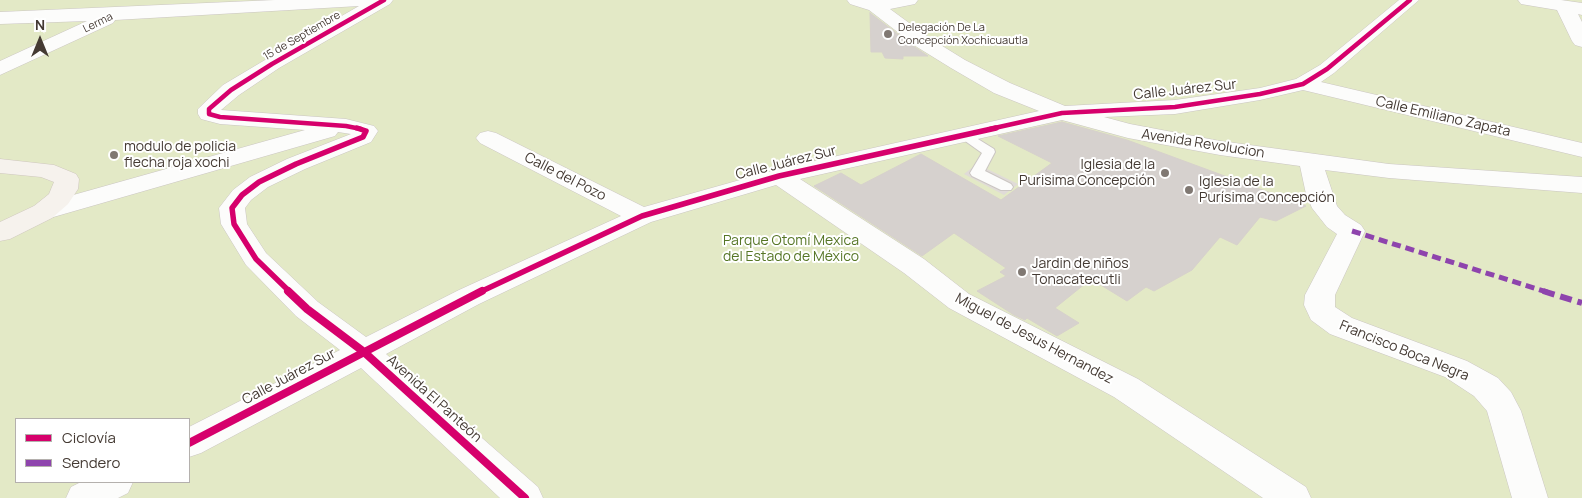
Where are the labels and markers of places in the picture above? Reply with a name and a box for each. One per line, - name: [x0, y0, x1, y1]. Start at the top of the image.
- place label: Delegación De La Concepción Xochicuautla: [898, 21, 1028, 47]
- marker: Delegación De La Concepción Xochicuautla: [882, 28, 894, 40]
- place label: modulo de policia flecha roja xochi: [124, 139, 236, 172]
- marker: modulo de policia flecha roja xochi: [108, 149, 120, 161]
- place label: Iglesia de la Purisima Concepción: [1019, 157, 1155, 190]
- marker: Iglesia de la Purisima Concepción: [1159, 167, 1171, 179]
- place label: Iglesia de la Purísima Concepción: [1199, 174, 1335, 206]
- marker: Iglesia de la Purísima Concepción: [1183, 184, 1195, 196]
- place label: Jardin de niños Tonacatecutli: [1032, 256, 1129, 288]
- marker: Jardin de niños Tonacatecutli: [1016, 266, 1028, 278]

